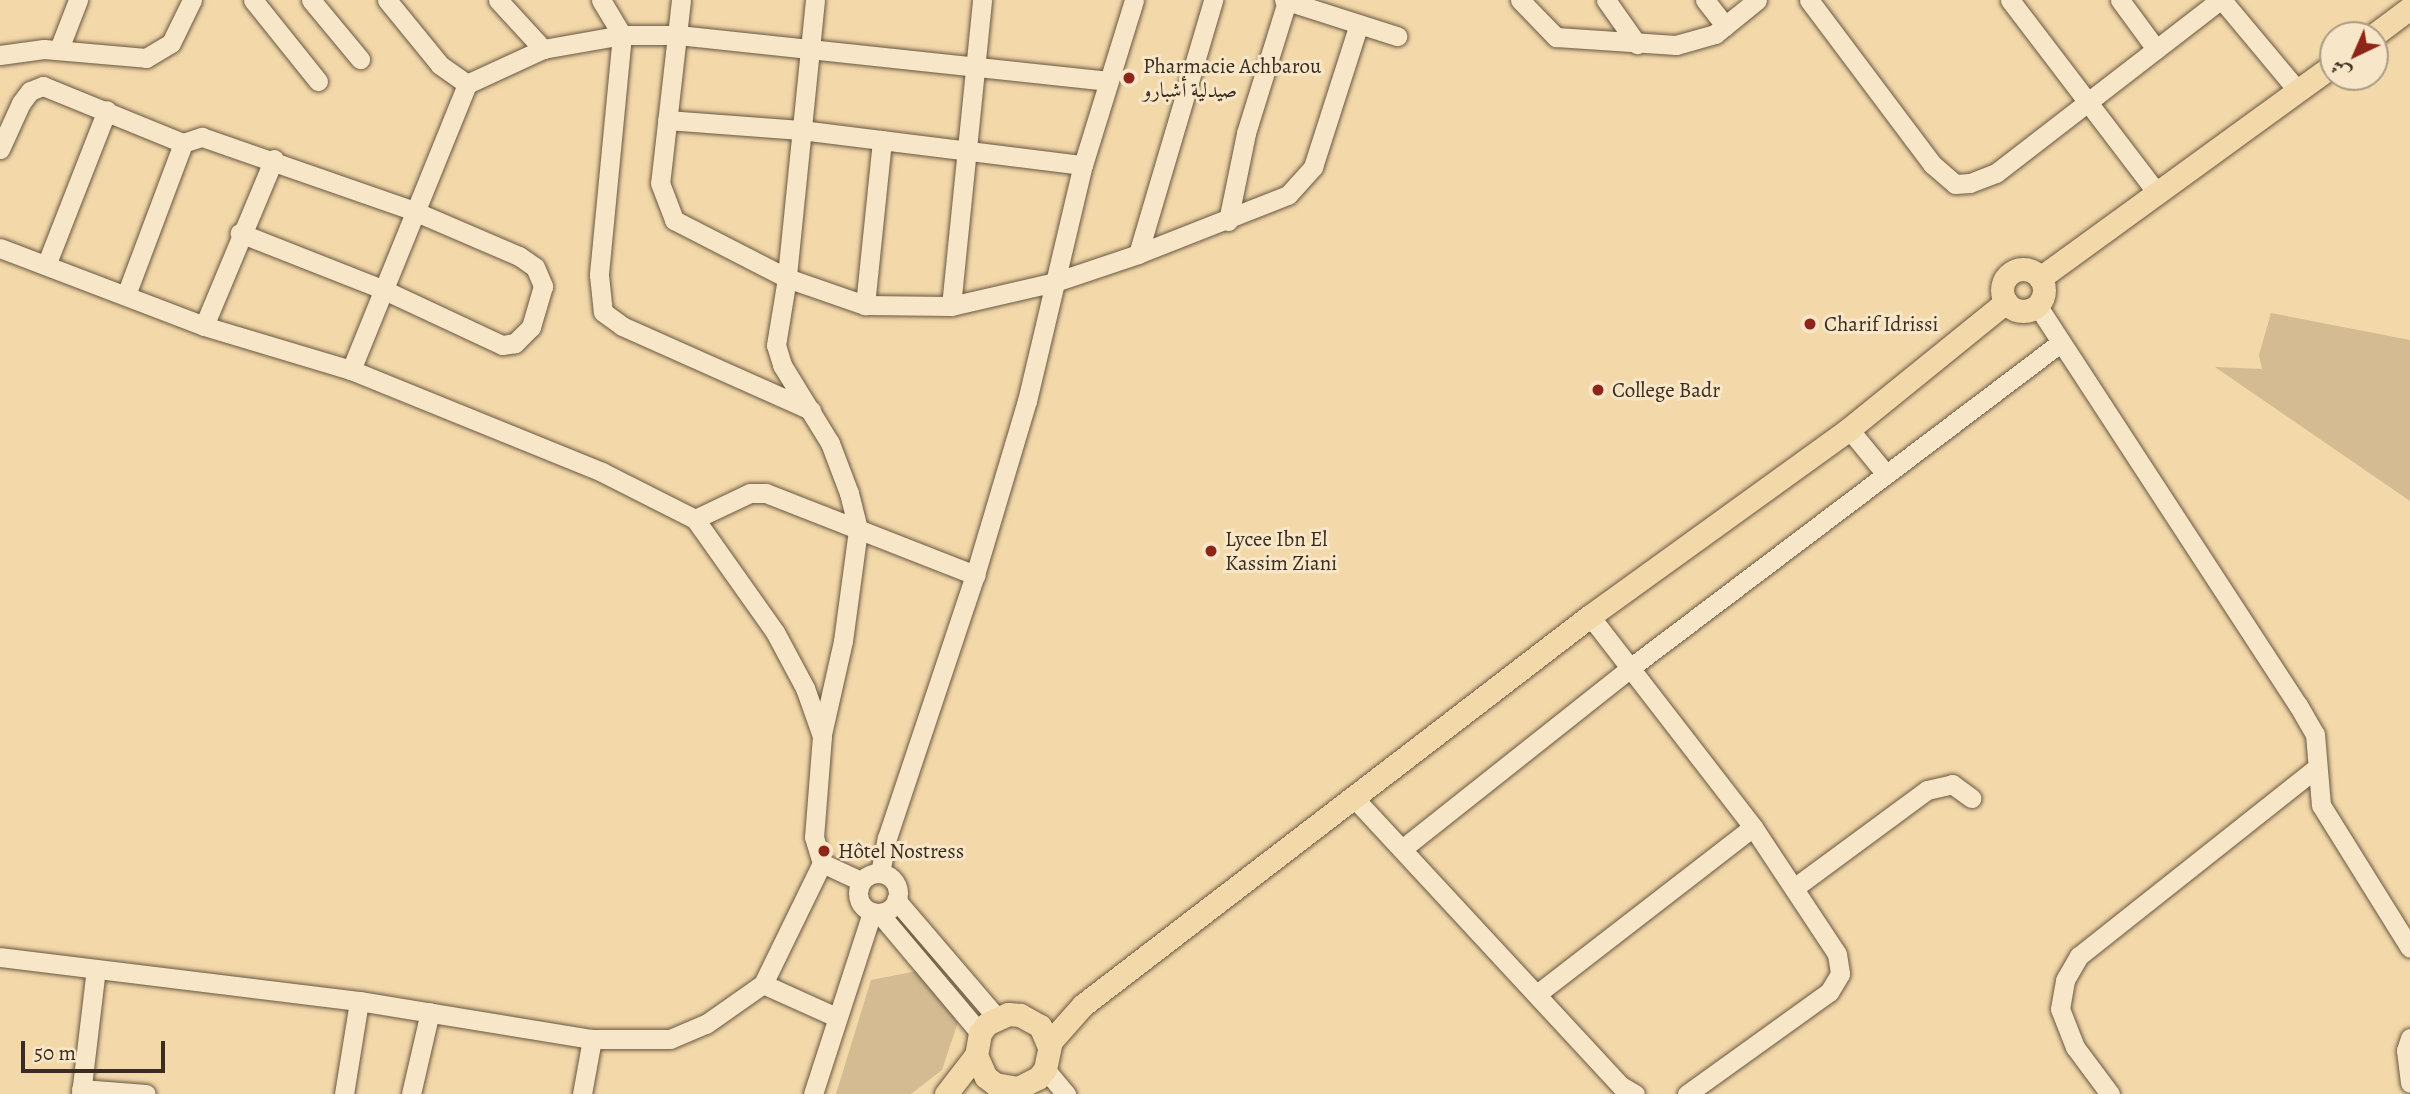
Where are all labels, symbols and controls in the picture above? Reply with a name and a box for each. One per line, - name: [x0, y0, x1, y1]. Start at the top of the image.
- north arrow: [2319, 21, 2389, 91]
- place label: Pharmacie Achbarou صيدلية أشبارو: [1143, 53, 1321, 103]
- text: ش: [2325, 54, 2357, 86]
- marker: Pharmacie Achbarou صيدلية أشبارو: [1121, 70, 1137, 86]
- place label: Charif Idrissi: [1824, 311, 1938, 337]
- marker: Charif Idrissi: [1802, 316, 1818, 332]
- place label: College Badr: [1612, 377, 1720, 403]
- marker: College Badr: [1590, 382, 1606, 398]
- place label: Lycee Ibn El Kassim Ziani: [1225, 526, 1337, 576]
- marker: Lycee Ibn El Kassim Ziani: [1203, 543, 1219, 559]
- place label: Hôtel Nostress: [838, 838, 964, 864]
- marker: Hôtel Nostress: [816, 843, 832, 859]
- scale bar: [24, 1028, 168, 1072]
- text: 50 m: [34, 1039, 76, 1067]

